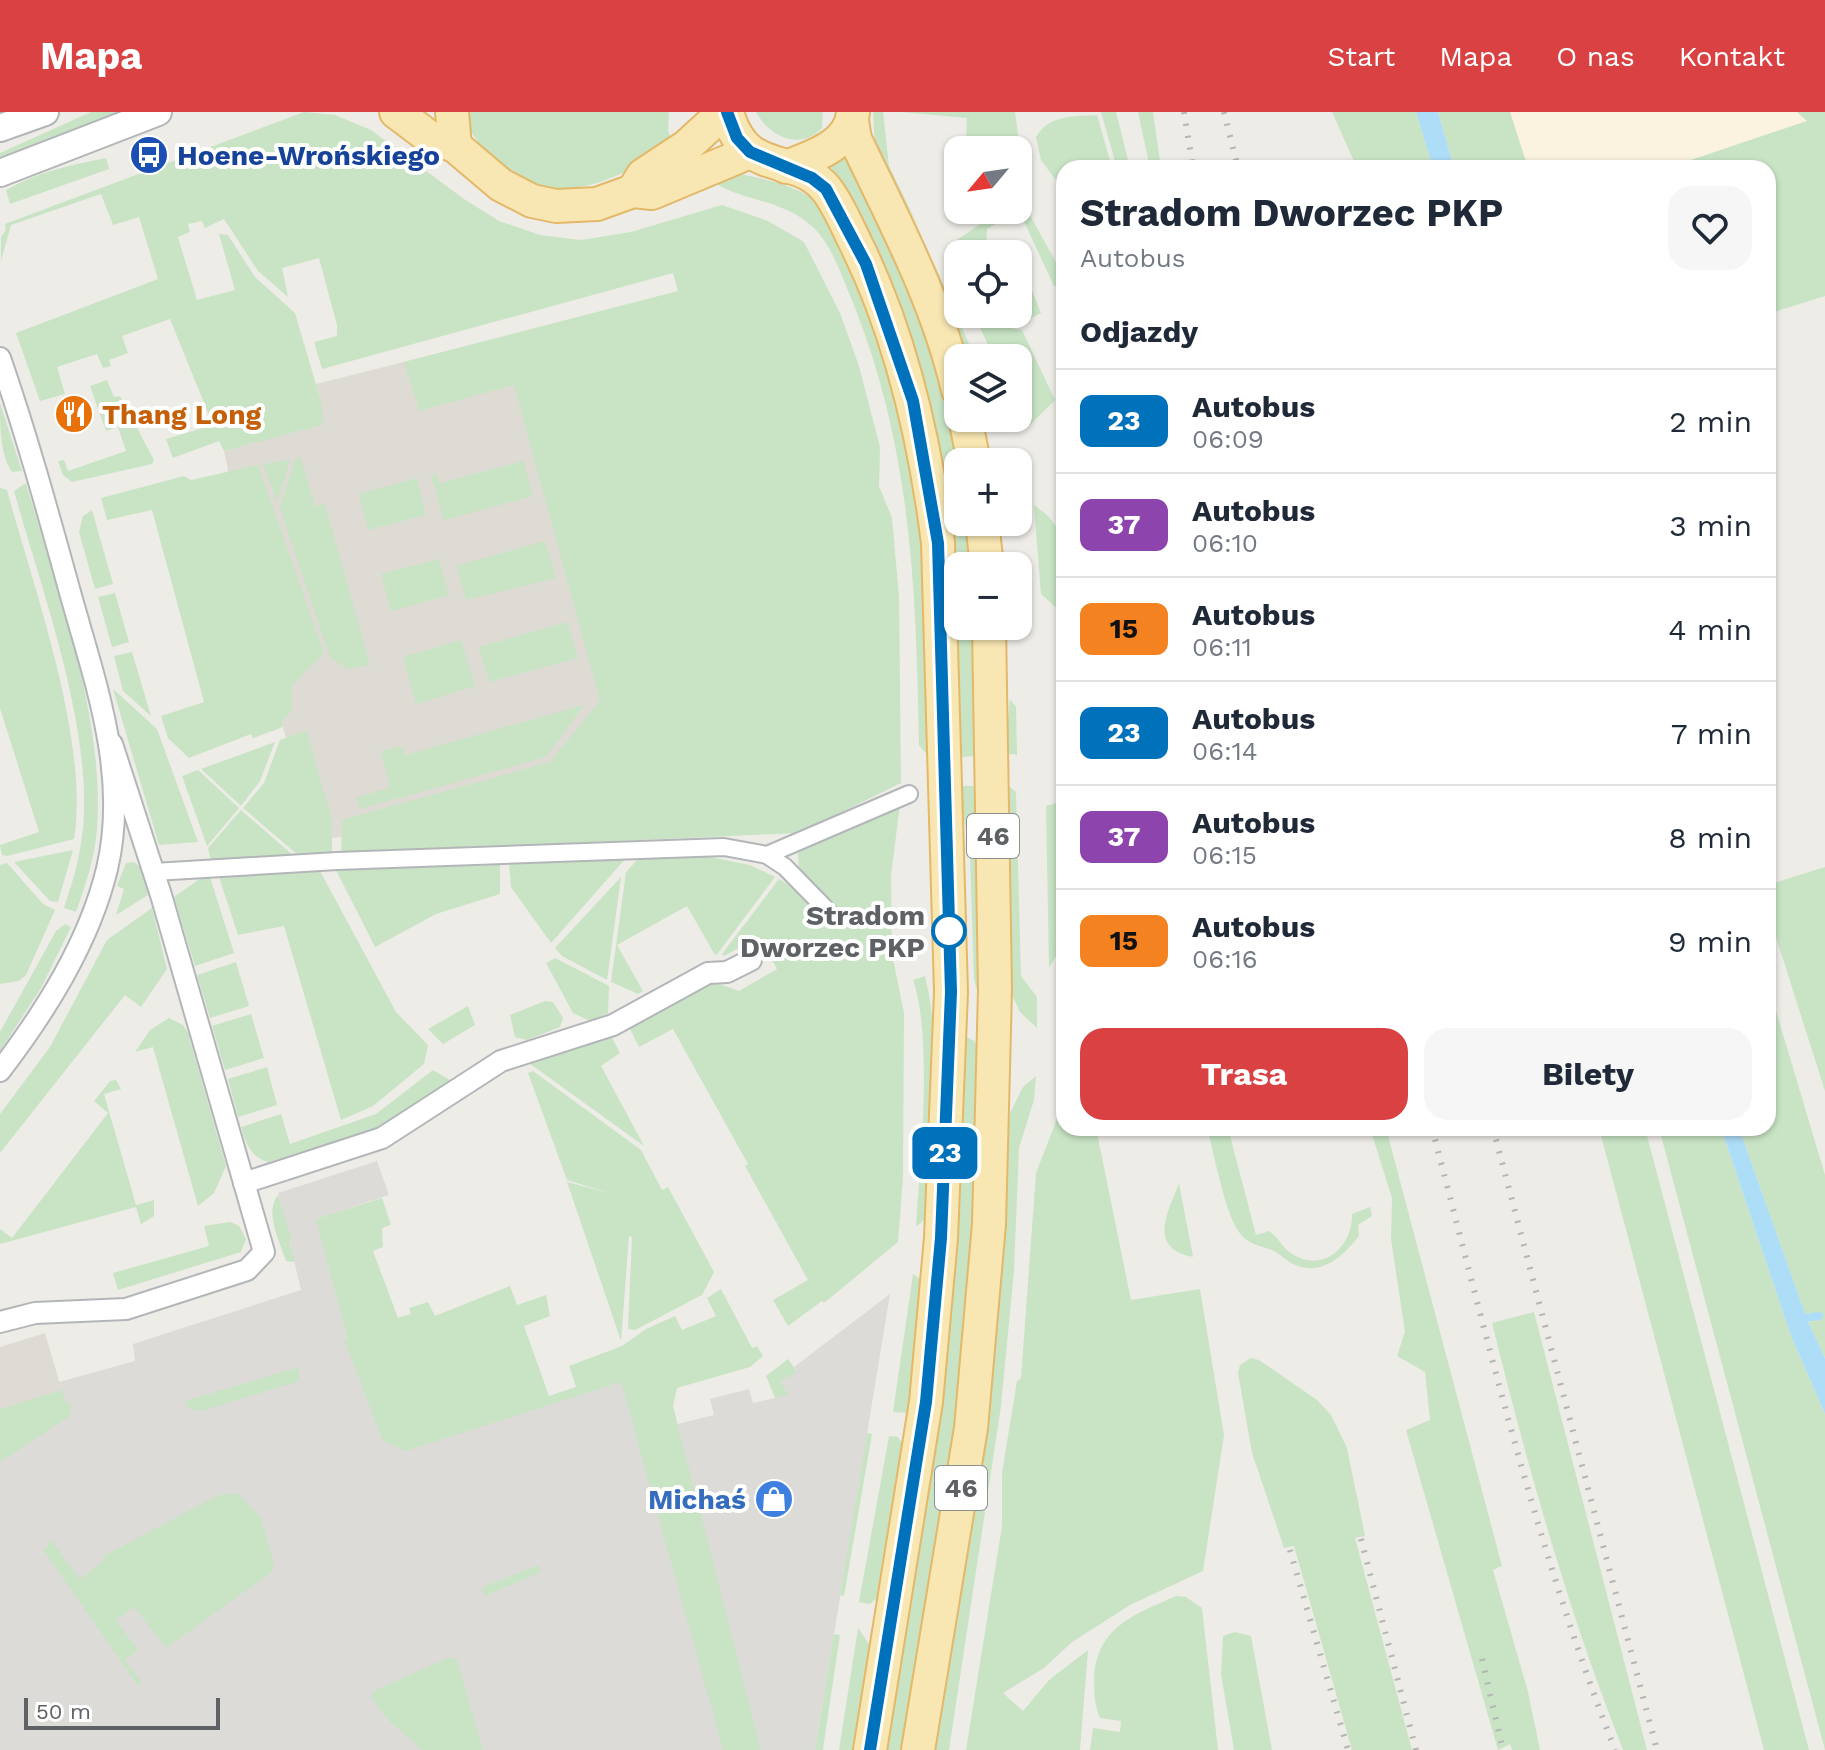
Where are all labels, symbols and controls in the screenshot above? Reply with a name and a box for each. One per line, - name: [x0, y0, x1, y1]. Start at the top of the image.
- text: Mapa: [40, 34, 142, 78]
- text: Start: [1327, 40, 1395, 73]
- text: Mapa: [1439, 40, 1512, 73]
- text: O nas: [1556, 40, 1635, 73]
- text: Kontakt: [1679, 40, 1785, 73]
- bus stop icon: Hoene-Wrońskiego: [128, 134, 170, 176]
- north arrow: [944, 136, 1032, 224]
- map controls: [944, 136, 1032, 640]
- place label: Hoene-Wrońskiego: [177, 139, 440, 172]
- button: heart: [1668, 186, 1752, 270]
- text: Stradom Dworzec PKP: [1080, 191, 1503, 235]
- button: locate: [944, 240, 1032, 328]
- text: Autobus: [1080, 243, 1186, 273]
- text: Odjazdy: [1080, 314, 1198, 349]
- button: layers: [944, 344, 1032, 432]
- text: Autobus: [1192, 389, 1315, 424]
- restaurant icon: Thang Long: [53, 393, 95, 435]
- place label: Thang Long: [102, 398, 262, 431]
- text: 23: [1107, 404, 1141, 437]
- text: 2 min: [1669, 404, 1752, 439]
- text: 06:09: [1192, 424, 1264, 454]
- button: +: [944, 448, 1032, 536]
- text: Autobus: [1192, 493, 1315, 528]
- text: 37: [1108, 508, 1140, 541]
- text: 3 min: [1669, 508, 1752, 543]
- text: 06:10: [1192, 528, 1258, 558]
- button: −: [944, 552, 1032, 640]
- text: Autobus: [1192, 597, 1315, 632]
- text: 15: [1110, 612, 1138, 645]
- text: 4 min: [1668, 612, 1752, 647]
- text: 06:11: [1192, 632, 1252, 662]
- text: Autobus: [1192, 701, 1315, 736]
- text: 23: [1107, 716, 1141, 749]
- text: 7 min: [1671, 716, 1752, 751]
- text: 06:14: [1192, 736, 1258, 766]
- text: Autobus: [1192, 805, 1315, 840]
- road number: 46: [967, 814, 1019, 858]
- text: 37: [1108, 820, 1140, 853]
- text: 8 min: [1668, 820, 1752, 855]
- text: 06:15: [1192, 840, 1257, 870]
- place label: Stradom Dworzec PKP: [740, 899, 925, 964]
- text: Autobus: [1192, 909, 1315, 944]
- marker: Stradom Dworzec PKP: [932, 914, 966, 948]
- text: 15: [1110, 924, 1138, 957]
- text: 9 min: [1668, 924, 1752, 959]
- text: 06:16: [1192, 944, 1258, 974]
- button: Trasa: [1080, 1028, 1408, 1120]
- button: Bilety: [1424, 1028, 1752, 1120]
- line badge: 23: [909, 1127, 981, 1179]
- text: 23: [928, 1136, 962, 1169]
- road number: 46: [935, 1466, 987, 1510]
- shop icon: Michaś: [753, 1478, 795, 1520]
- place label: Michaś: [648, 1483, 746, 1516]
- scale bar: [24, 1694, 220, 1730]
- text: 50 m: [36, 1699, 91, 1724]

